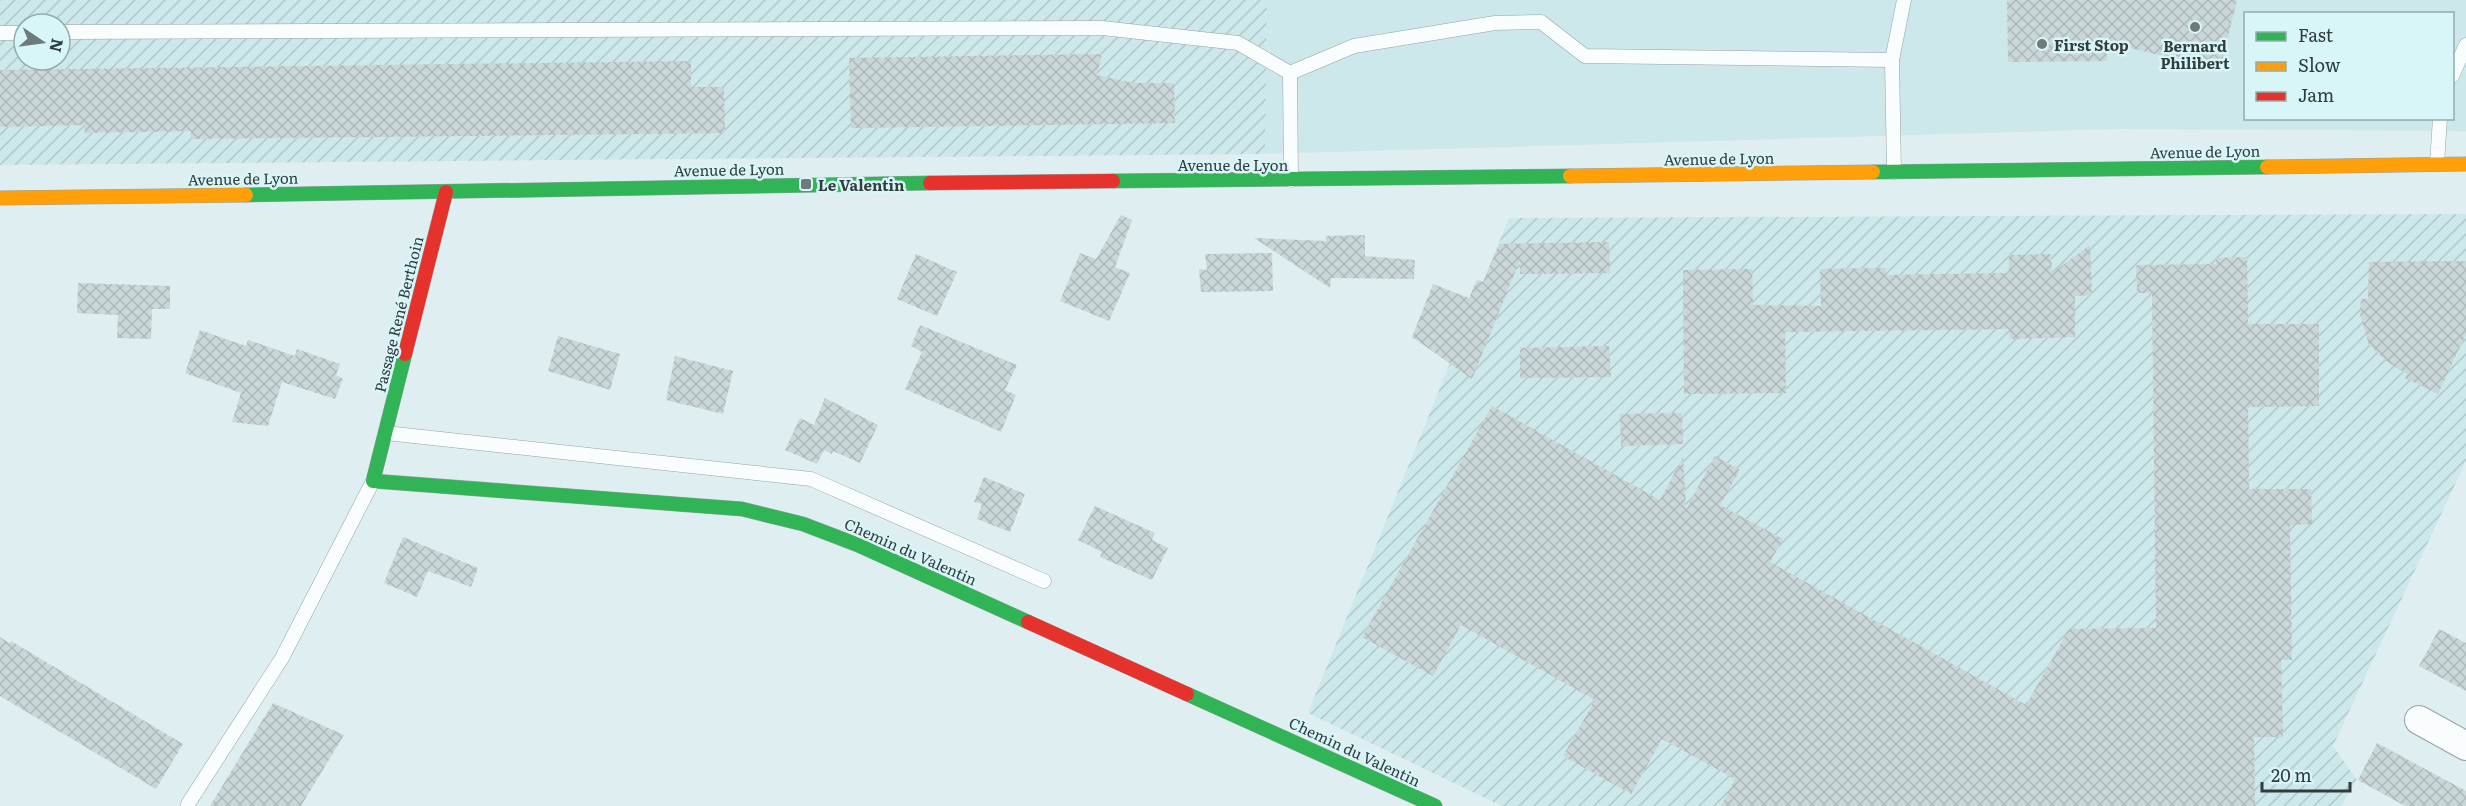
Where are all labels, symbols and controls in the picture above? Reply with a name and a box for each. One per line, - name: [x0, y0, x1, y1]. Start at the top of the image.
- north arrow: [12, 12, 72, 72]
- legend: [2244, 12, 2454, 120]
- marker: Bernard Philibert: [2188, 20, 2202, 34]
- text: Fast: [2298, 21, 2334, 48]
- place label: First Stop: [2054, 33, 2129, 56]
- place label: Bernard Philibert: [2160, 34, 2230, 74]
- text: N: [44, 36, 71, 55]
- marker: First Stop: [2035, 37, 2049, 51]
- text: Slow: [2298, 51, 2341, 78]
- text: Jam: [2298, 81, 2334, 108]
- street label: Avenue de Lyon: [2149, 139, 2261, 163]
- street label: Avenue de Lyon: [1663, 146, 1775, 170]
- street label: Avenue de Lyon: [1178, 153, 1289, 176]
- street label: Avenue de Lyon: [673, 157, 785, 181]
- street label: Avenue de Lyon: [187, 166, 299, 190]
- place label: Le Valentin: [818, 173, 905, 196]
- marker: Le Valentin: [799, 177, 813, 191]
- street label: Passage René Berthoin: [367, 233, 429, 395]
- street label: Chemin du Valentin: [841, 511, 981, 591]
- street label: Chemin du Valentin: [1285, 710, 1425, 792]
- scale bar: [2262, 755, 2350, 793]
- text: 20 m: [2271, 761, 2312, 788]

